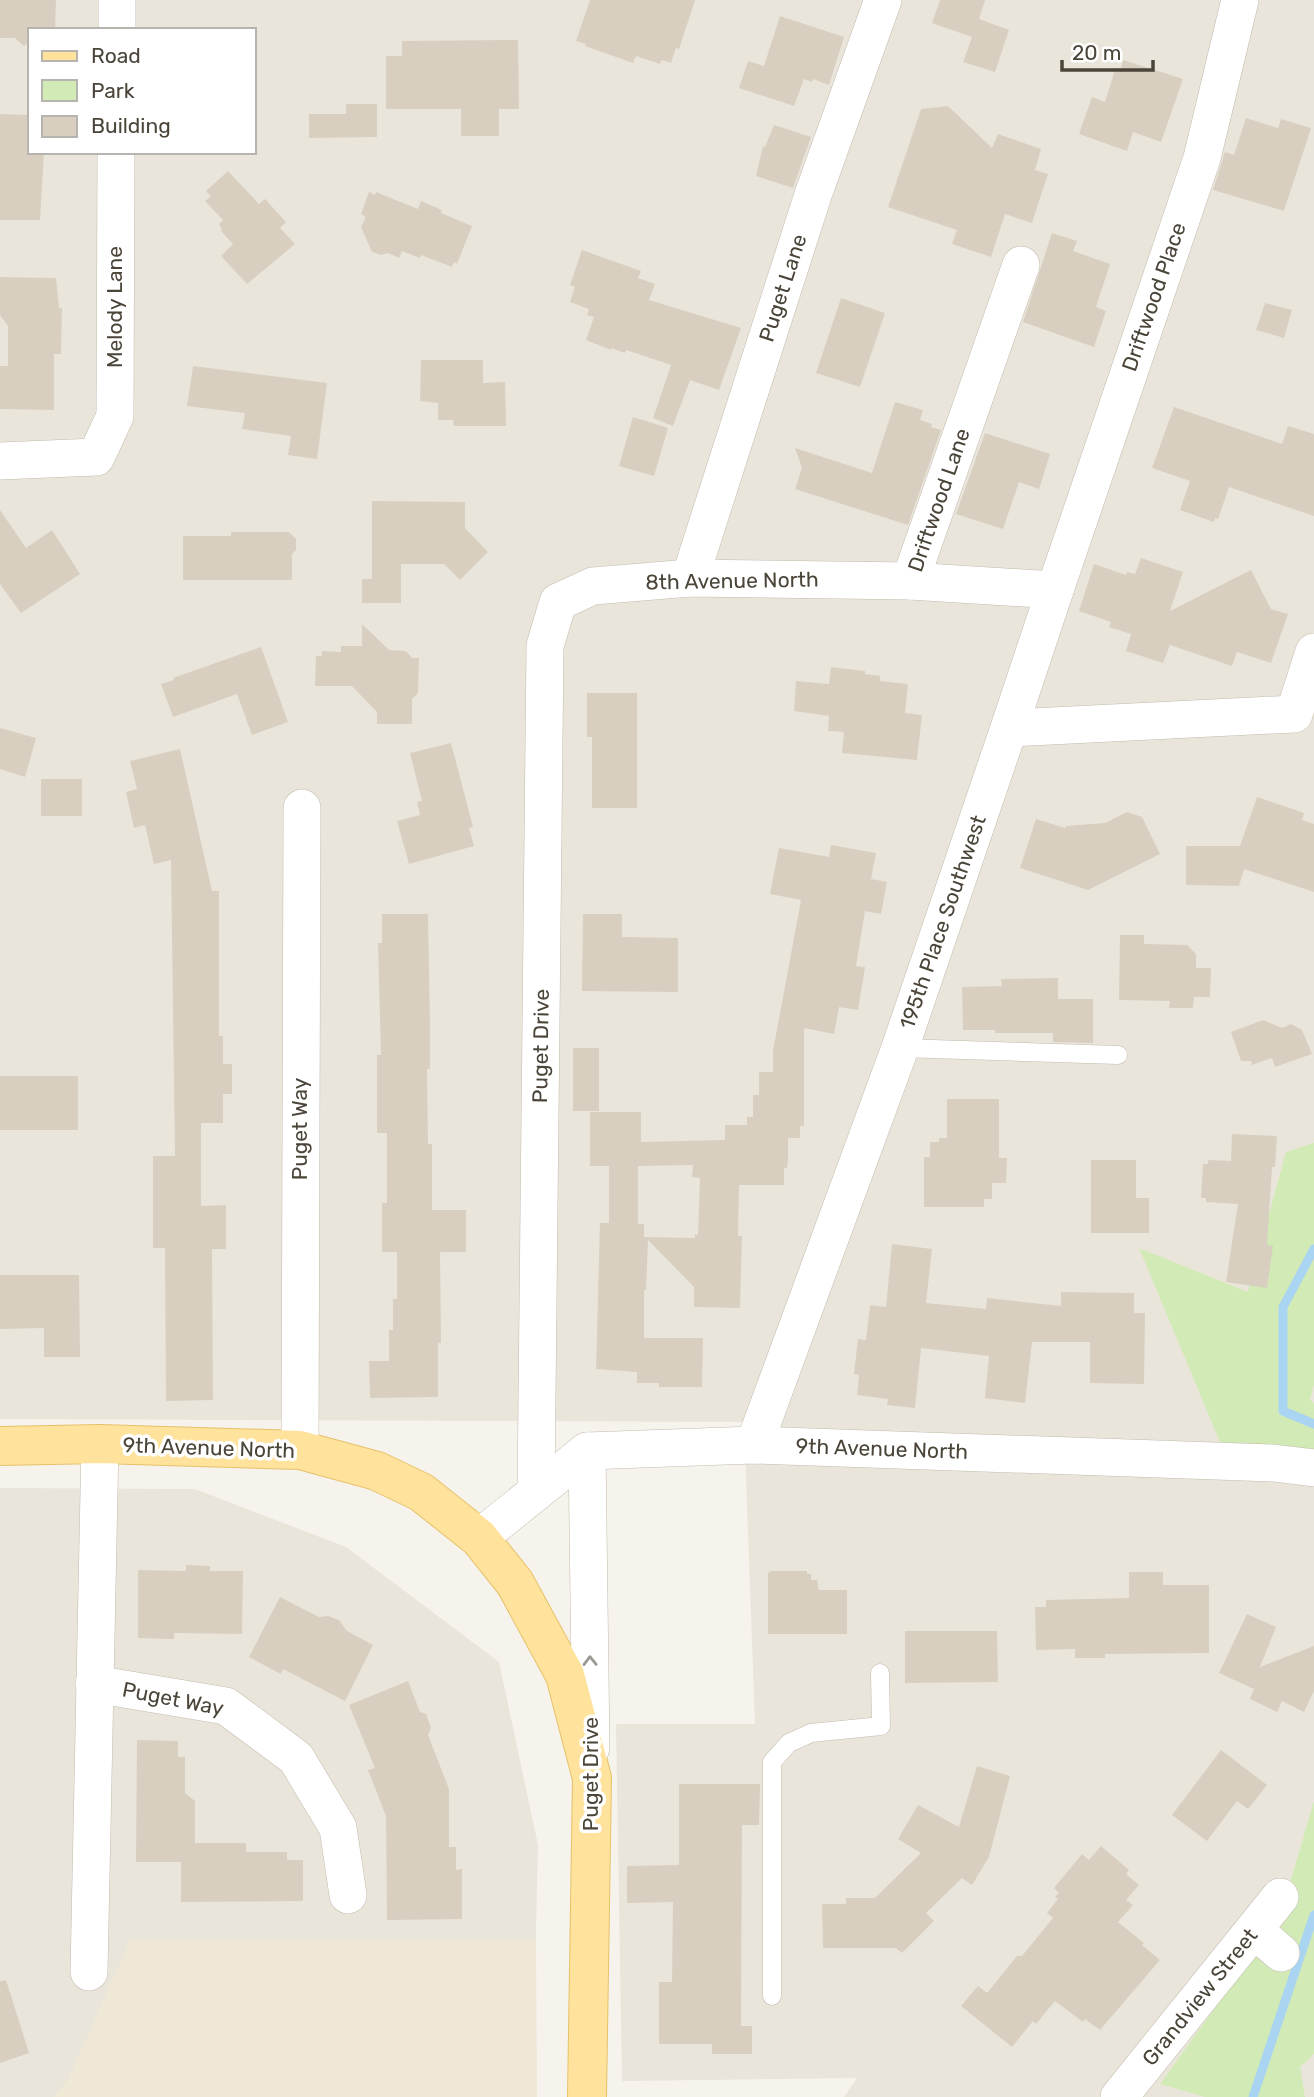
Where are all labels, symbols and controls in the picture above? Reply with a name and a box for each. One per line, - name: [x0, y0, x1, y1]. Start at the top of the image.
- legend: [28, 28, 256, 154]
- scale bar: [1062, 28, 1153, 72]
- text: 20 m: [1072, 40, 1121, 65]
- text: Road: [91, 43, 141, 68]
- text: Park: [91, 78, 135, 103]
- text: Building: [91, 113, 171, 138]
- street label: Driftwood Place: [1116, 219, 1191, 375]
- street label: Puget Lane: [753, 231, 812, 345]
- street label: Melody Lane: [102, 246, 127, 368]
- street label: Driftwood Lane: [902, 425, 975, 575]
- street label: 8th Avenue North: [645, 566, 819, 595]
- street label: 195th Place Southwest: [894, 812, 991, 1032]
- street label: Puget Drive: [527, 989, 554, 1103]
- street label: Puget Way: [287, 1077, 312, 1180]
- street label: 9th Avenue North: [122, 1432, 296, 1463]
- street label: 9th Avenue North: [795, 1433, 969, 1464]
- one-way arrow: [582, 1655, 598, 1666]
- street label: Puget Way: [120, 1676, 226, 1721]
- street label: Puget Drive: [578, 1717, 603, 1831]
- street label: Grandview Street: [1137, 1923, 1263, 2070]

